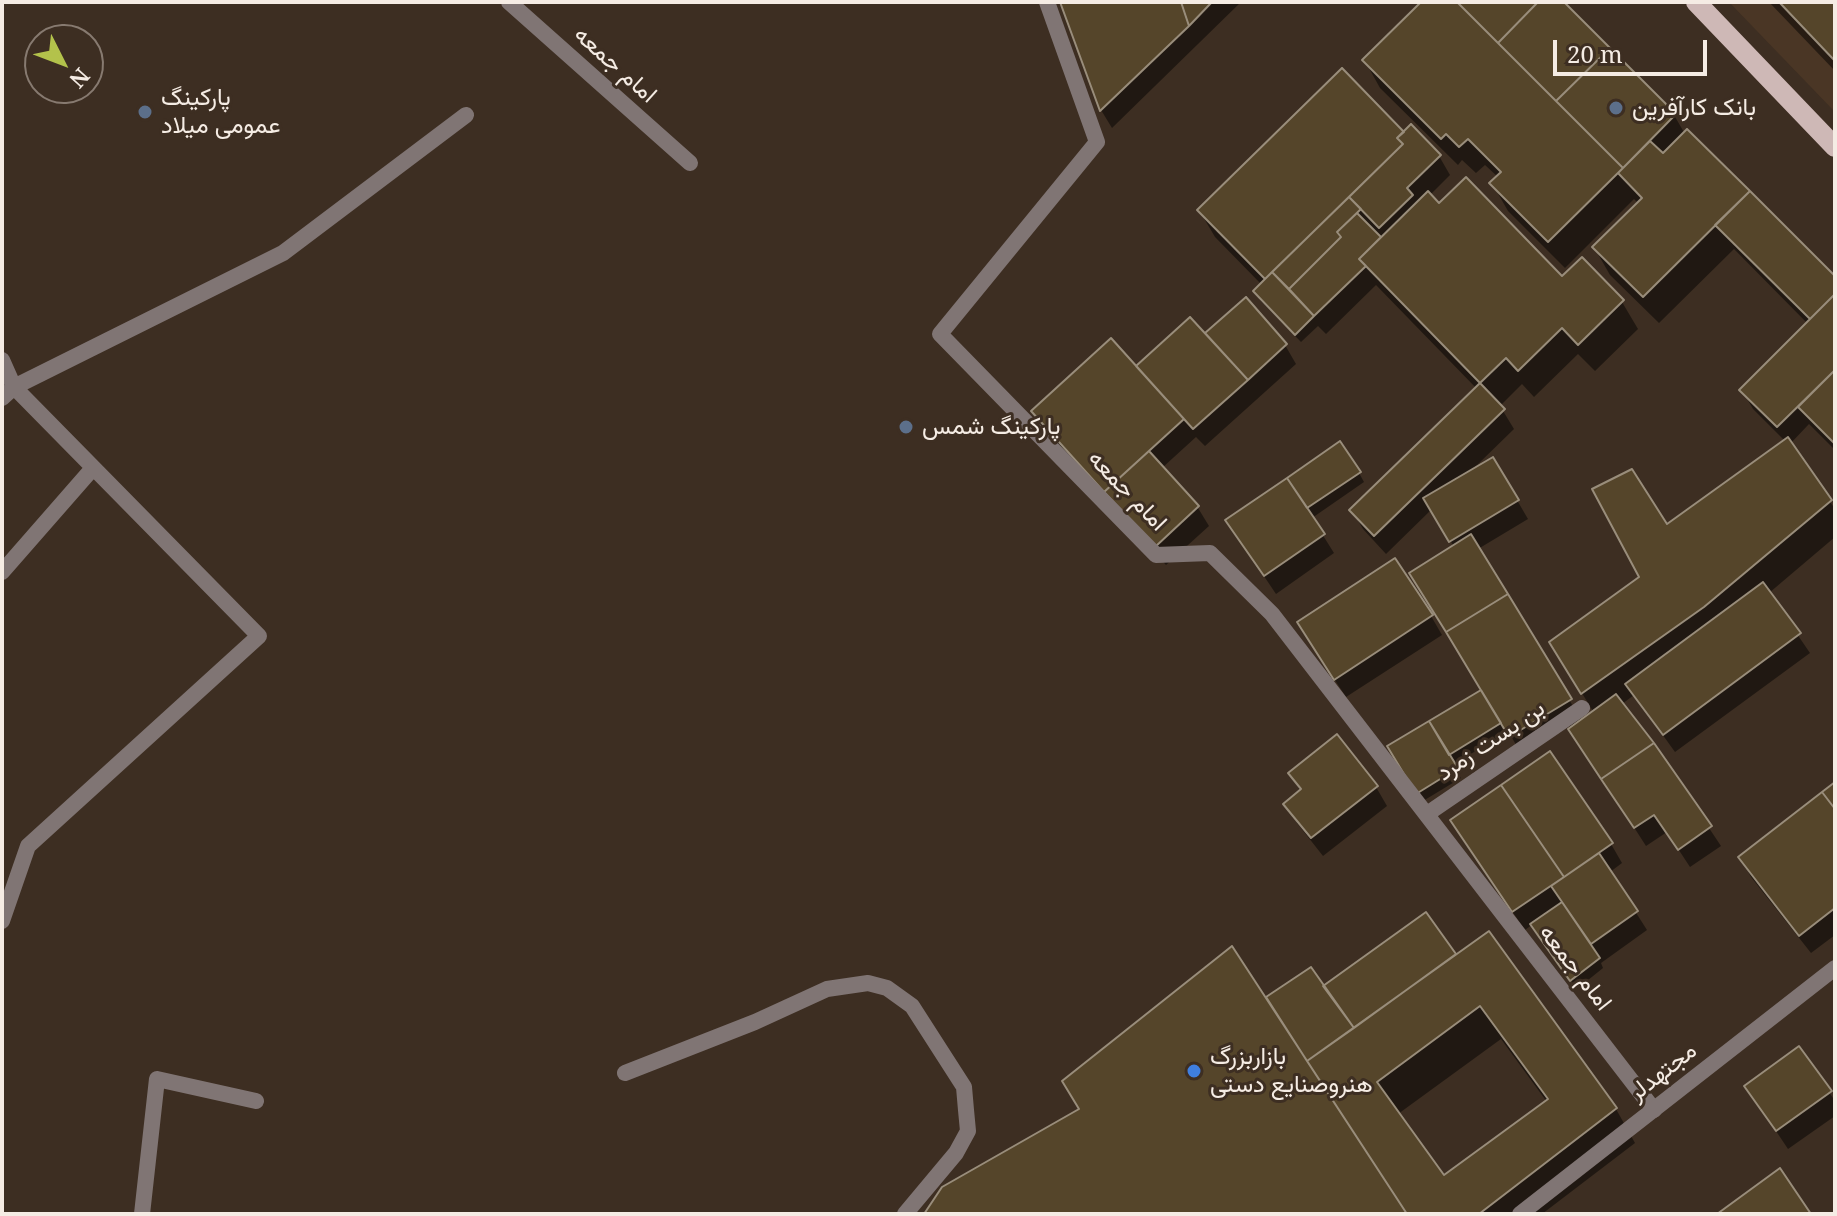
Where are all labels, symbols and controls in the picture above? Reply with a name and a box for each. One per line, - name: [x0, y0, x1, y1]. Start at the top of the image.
- street label: امام جمعه: [568, 20, 662, 110]
- north arrow: [24, 24, 104, 104]
- scale bar: [1557, 24, 1711, 74]
- text: 20 m: [1567, 37, 1623, 70]
- text: N: [63, 62, 97, 95]
- place label: پارکینگ عمومی میلاد: [161, 84, 280, 140]
- place label: بانک کارآفرین: [1632, 94, 1756, 122]
- marker: بانک کارآفرین: [1607, 99, 1625, 117]
- marker: پارکینگ عمومی میلاد: [136, 103, 154, 121]
- place label: پارکینگ شمس: [922, 413, 1060, 441]
- marker: پارکینگ شمس: [897, 418, 915, 436]
- street label: امام جمعه: [1082, 445, 1172, 537]
- street label: بن بست زمرد: [1431, 694, 1551, 788]
- street label: امام جمعه: [1533, 919, 1617, 1017]
- street label: مجتهدلر: [1623, 1036, 1703, 1108]
- place label: بازاربزرگ هنروصنایع دستی: [1210, 1043, 1373, 1099]
- marker: بازاربزرگ هنروصنایع دستی: [1185, 1062, 1203, 1080]

